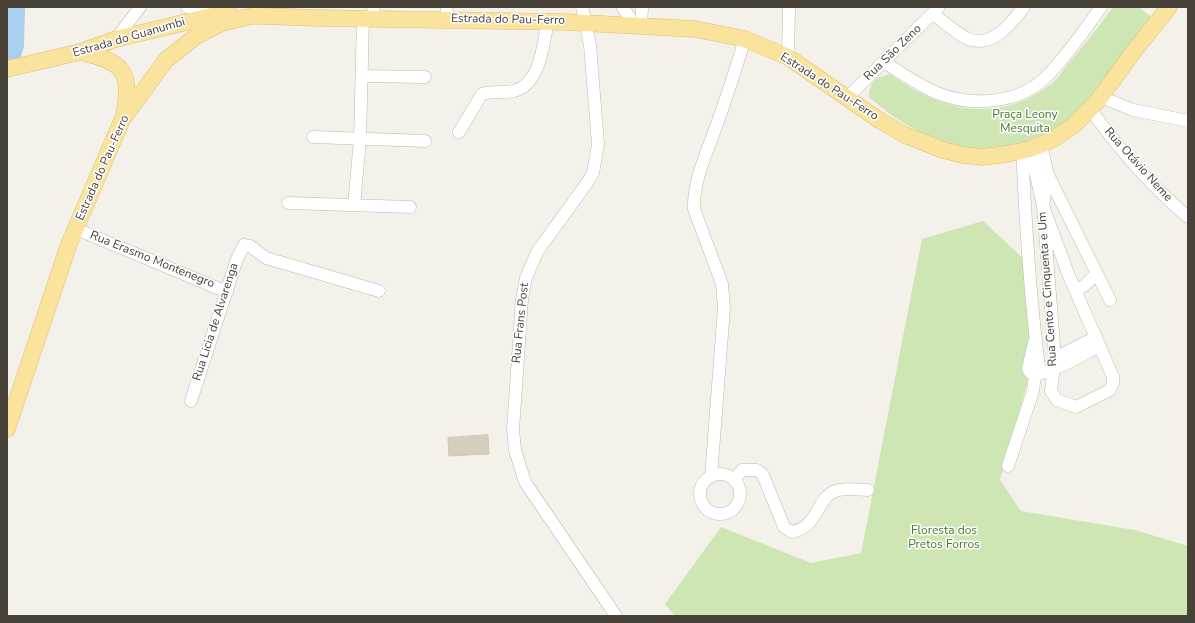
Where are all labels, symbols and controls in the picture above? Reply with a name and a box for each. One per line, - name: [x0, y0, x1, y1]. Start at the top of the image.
- street label: Estrada do Pau-Ferro: [451, 12, 565, 28]
- street label: Estrada do Guanumbi: [71, 15, 187, 61]
- street label: Rua São Zeno: [861, 22, 925, 84]
- street label: Estrada do Pau-Ferro: [777, 50, 881, 124]
- park label: Praça Leony Mesquita: [992, 108, 1058, 136]
- street label: Estrada do Pau-Ferro: [73, 113, 133, 223]
- street label: Rua Otávio Neme: [1101, 125, 1175, 205]
- street label: Rua Cento e Cinquenta e Um: [1035, 211, 1061, 367]
- street label: Rua Erasmo Montenegro: [88, 228, 216, 292]
- street label: Rua Licia de Alvarenga: [190, 261, 242, 383]
- street label: Rua Frans Post: [510, 282, 532, 364]
- park label: Floresta dos Pretos Forros: [908, 524, 980, 552]

